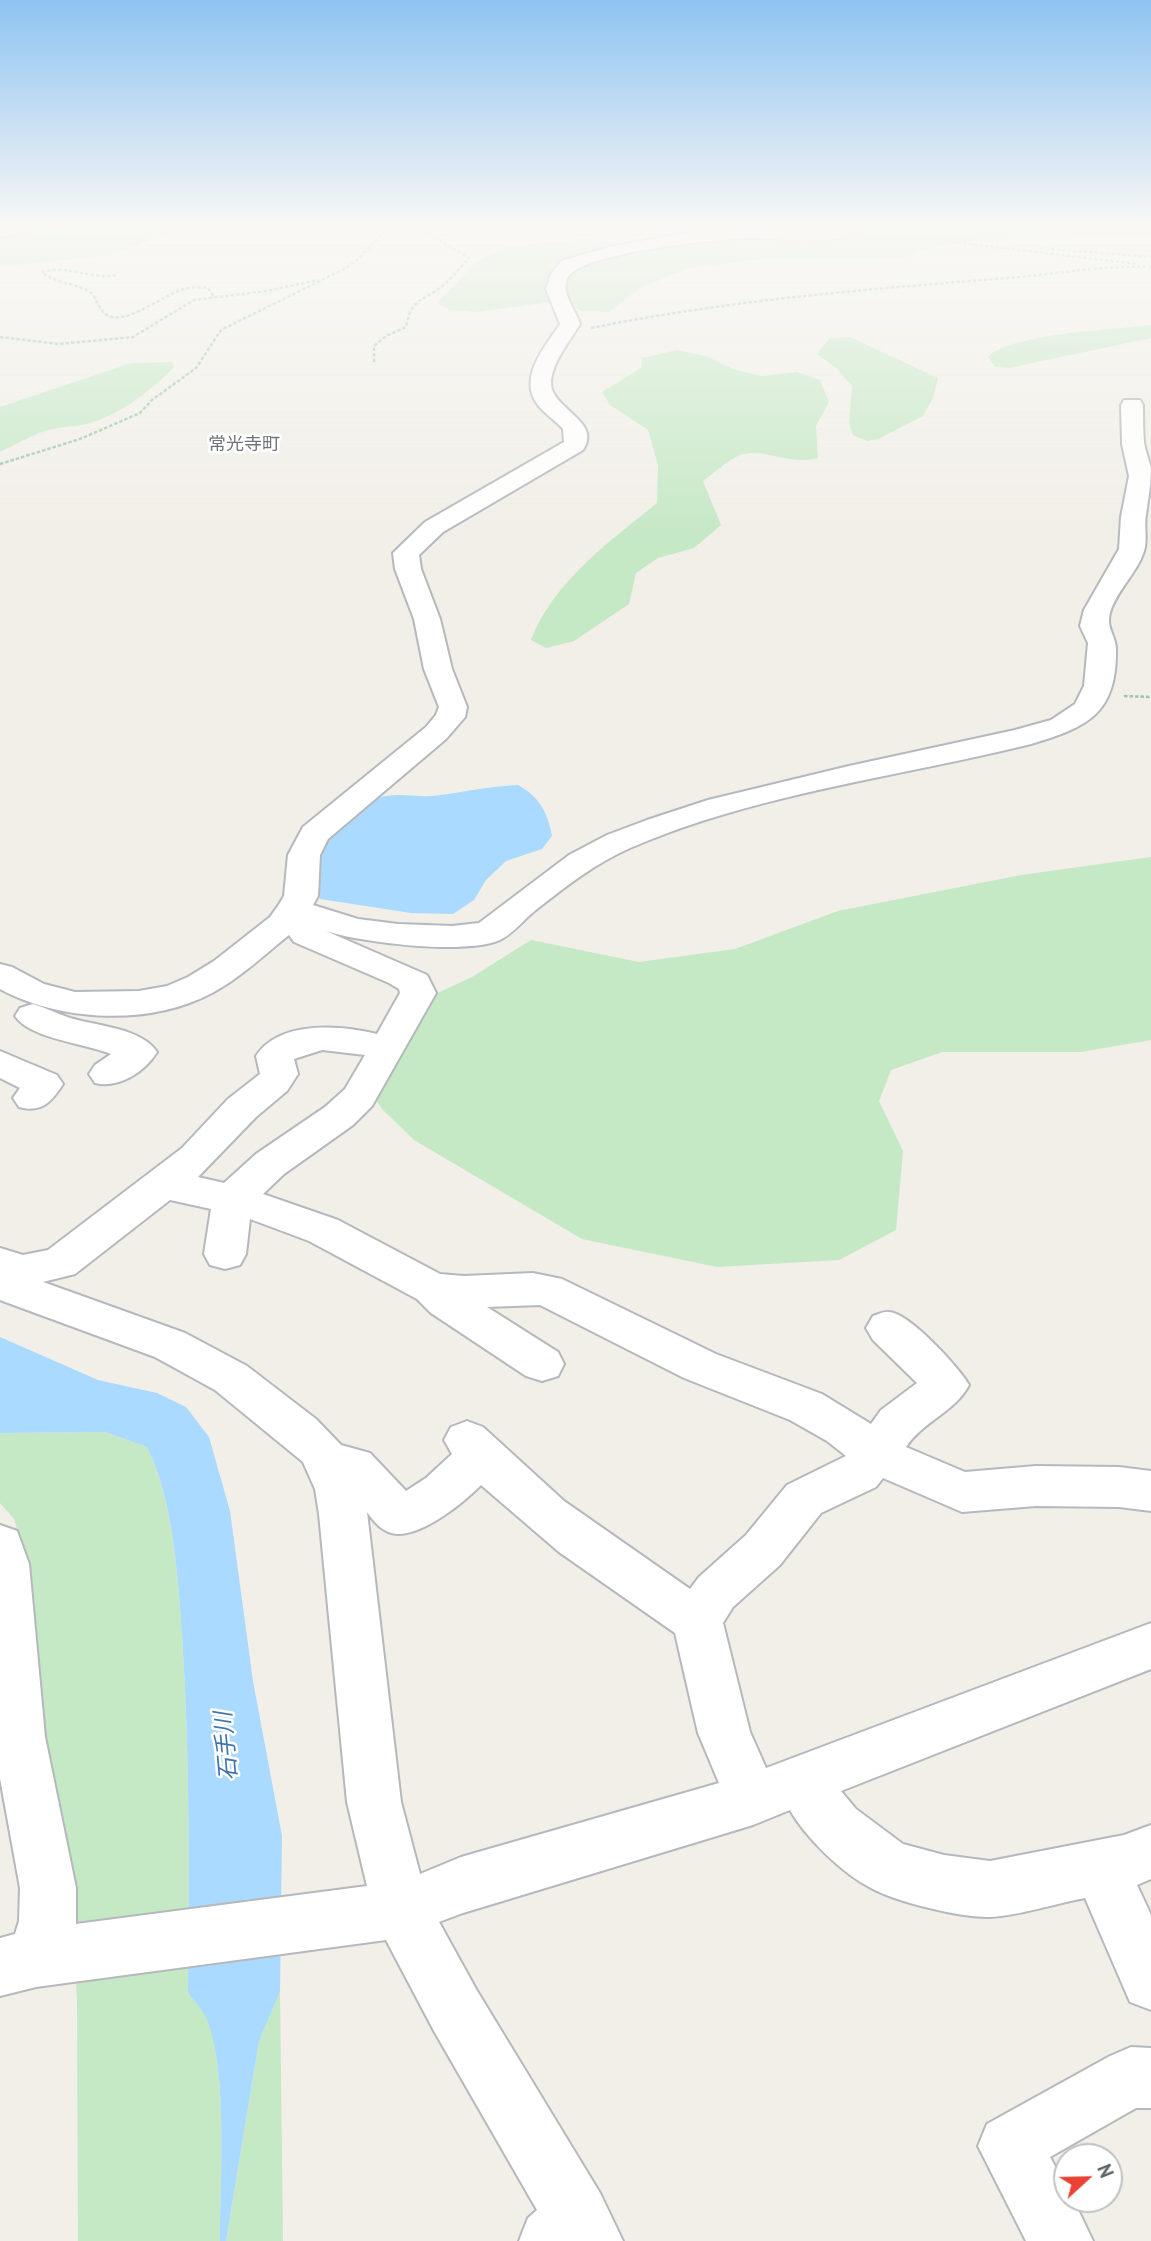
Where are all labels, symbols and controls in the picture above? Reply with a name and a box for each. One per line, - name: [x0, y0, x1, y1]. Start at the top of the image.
- district label: 常光寺町: [208, 434, 280, 456]
- water label: 石手川: [210, 1710, 244, 1782]
- north arrow: [1053, 2143, 1123, 2213]
- text: N: [1092, 2161, 1119, 2181]

